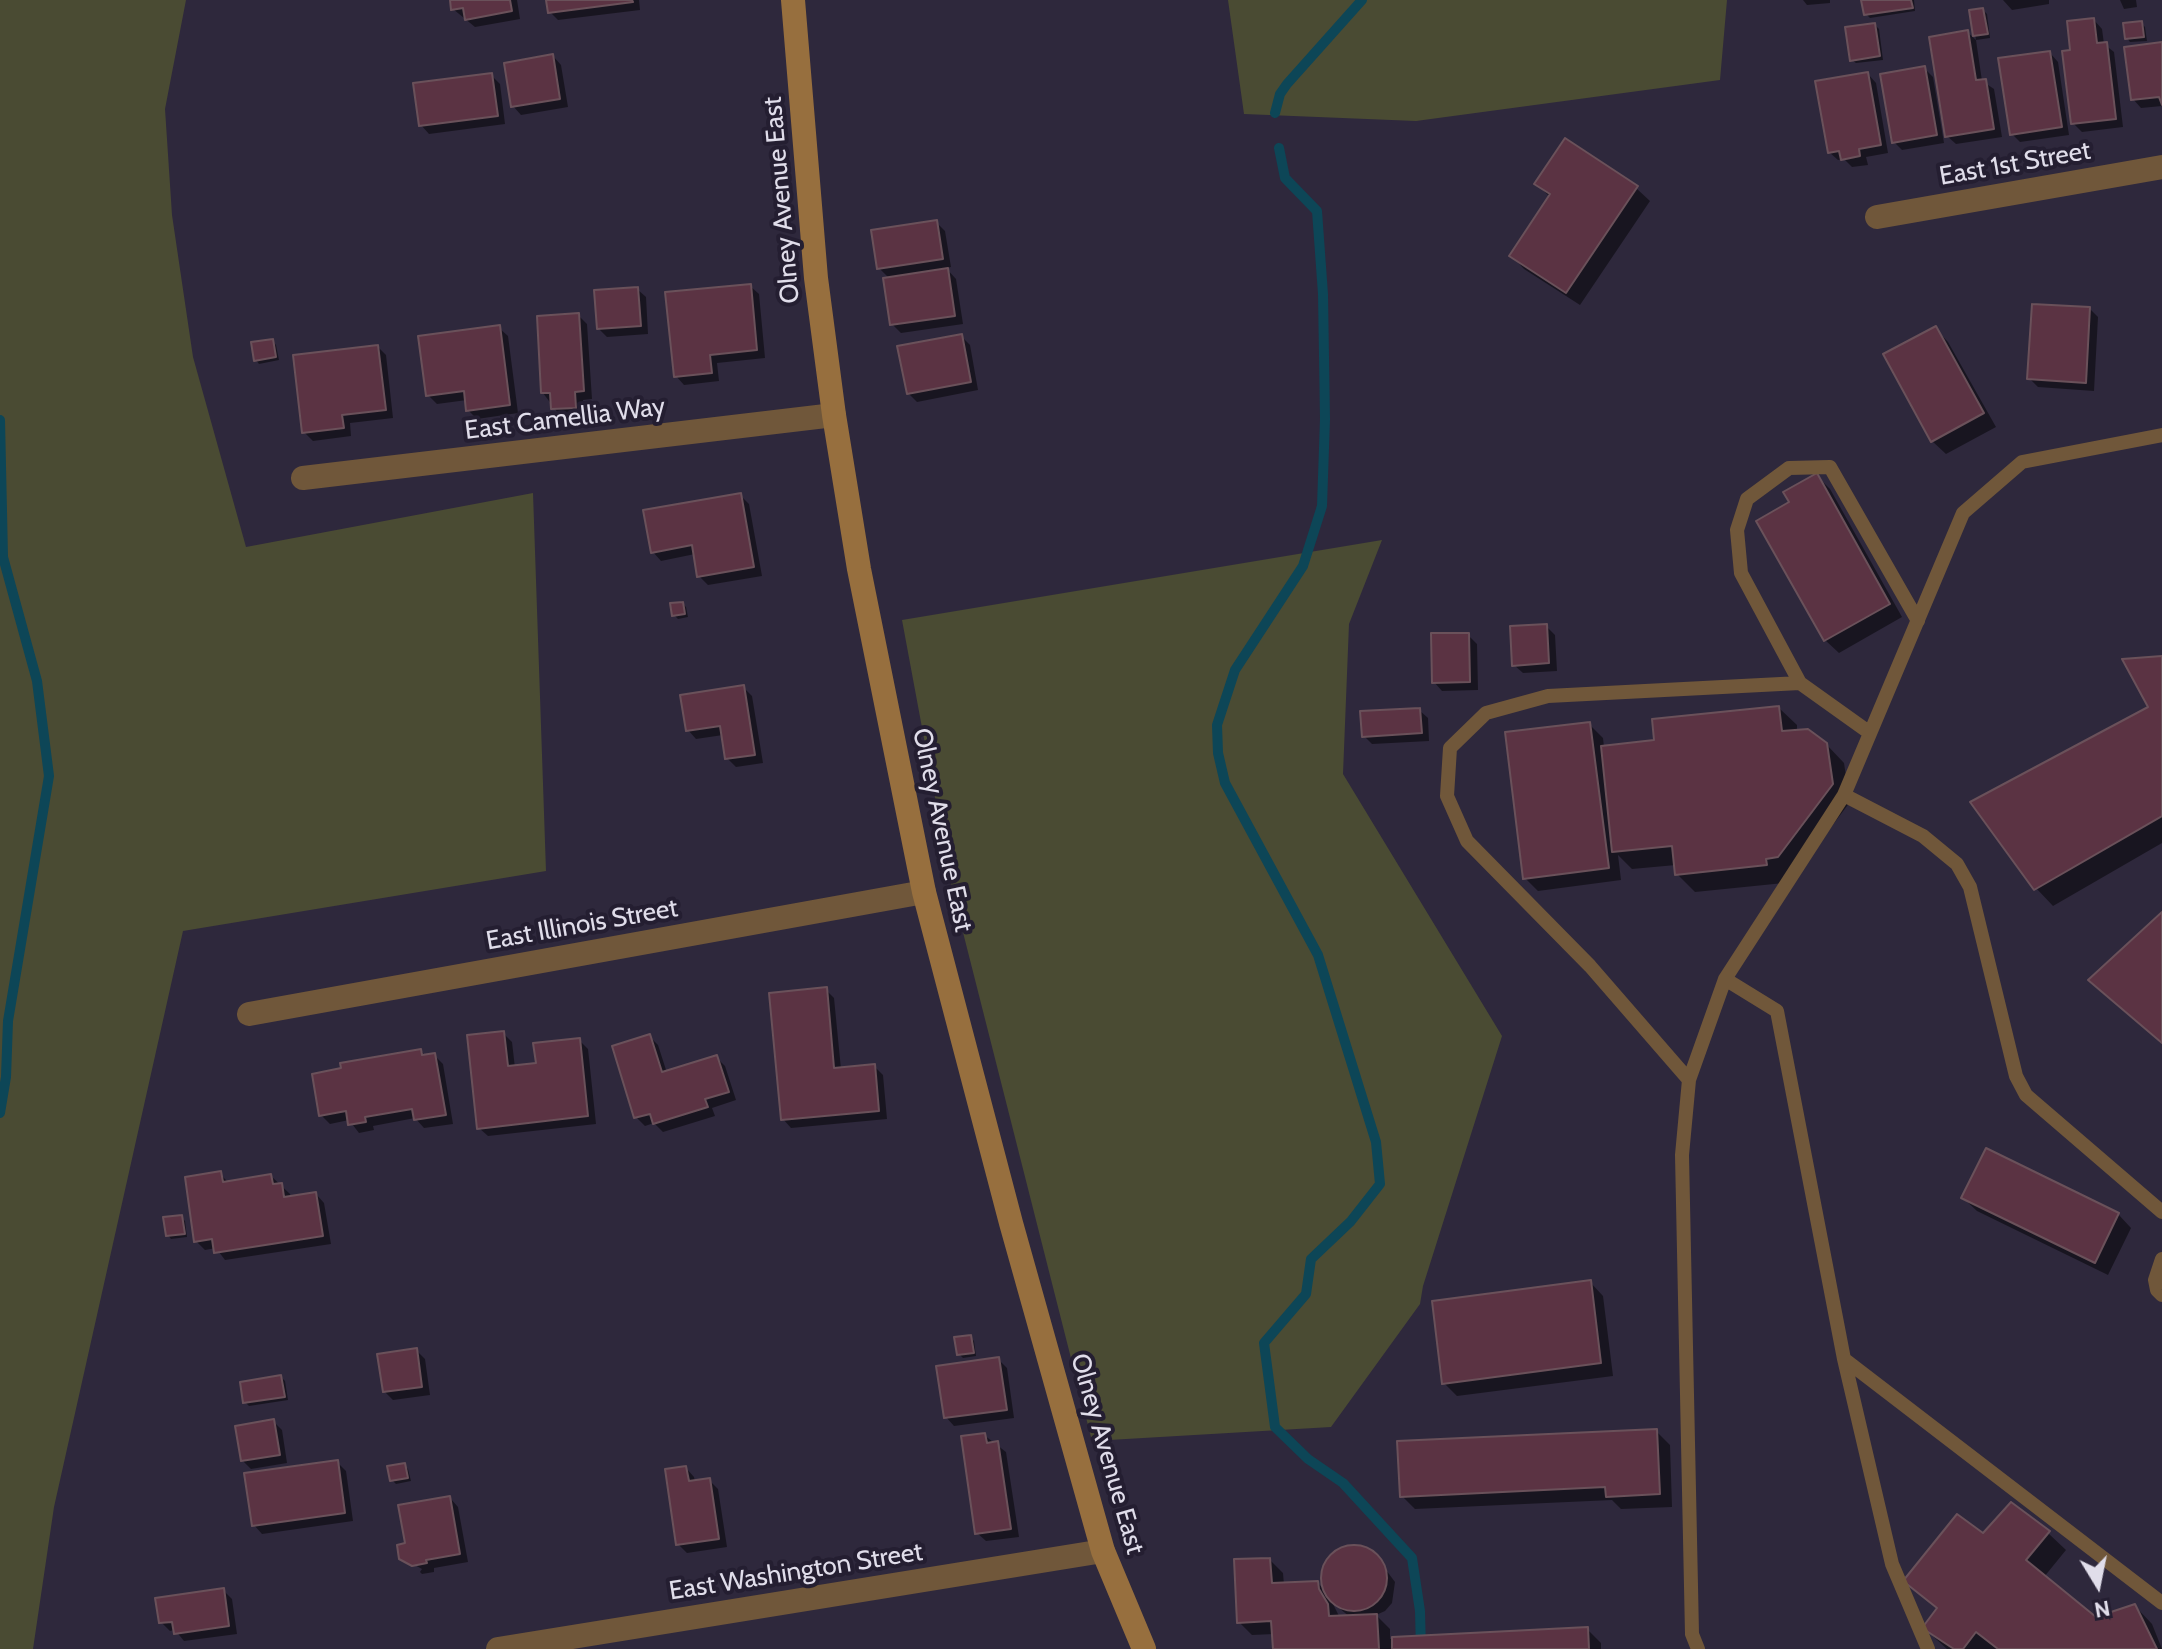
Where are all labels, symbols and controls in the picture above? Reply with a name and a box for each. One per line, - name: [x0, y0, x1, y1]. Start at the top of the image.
- street label: Olney Avenue East: [757, 95, 807, 305]
- street label: East 1st Street: [1937, 135, 2093, 193]
- street label: East Camellia Way: [463, 391, 667, 447]
- street label: Olney Avenue East: [905, 725, 979, 935]
- street label: East Illinois Street: [484, 893, 680, 957]
- street label: Olney Avenue East: [1063, 1350, 1151, 1558]
- street label: East Washington Street: [667, 1537, 925, 1607]
- north arrow: [2058, 1545, 2138, 1625]
- text: N: [2092, 1594, 2112, 1624]

